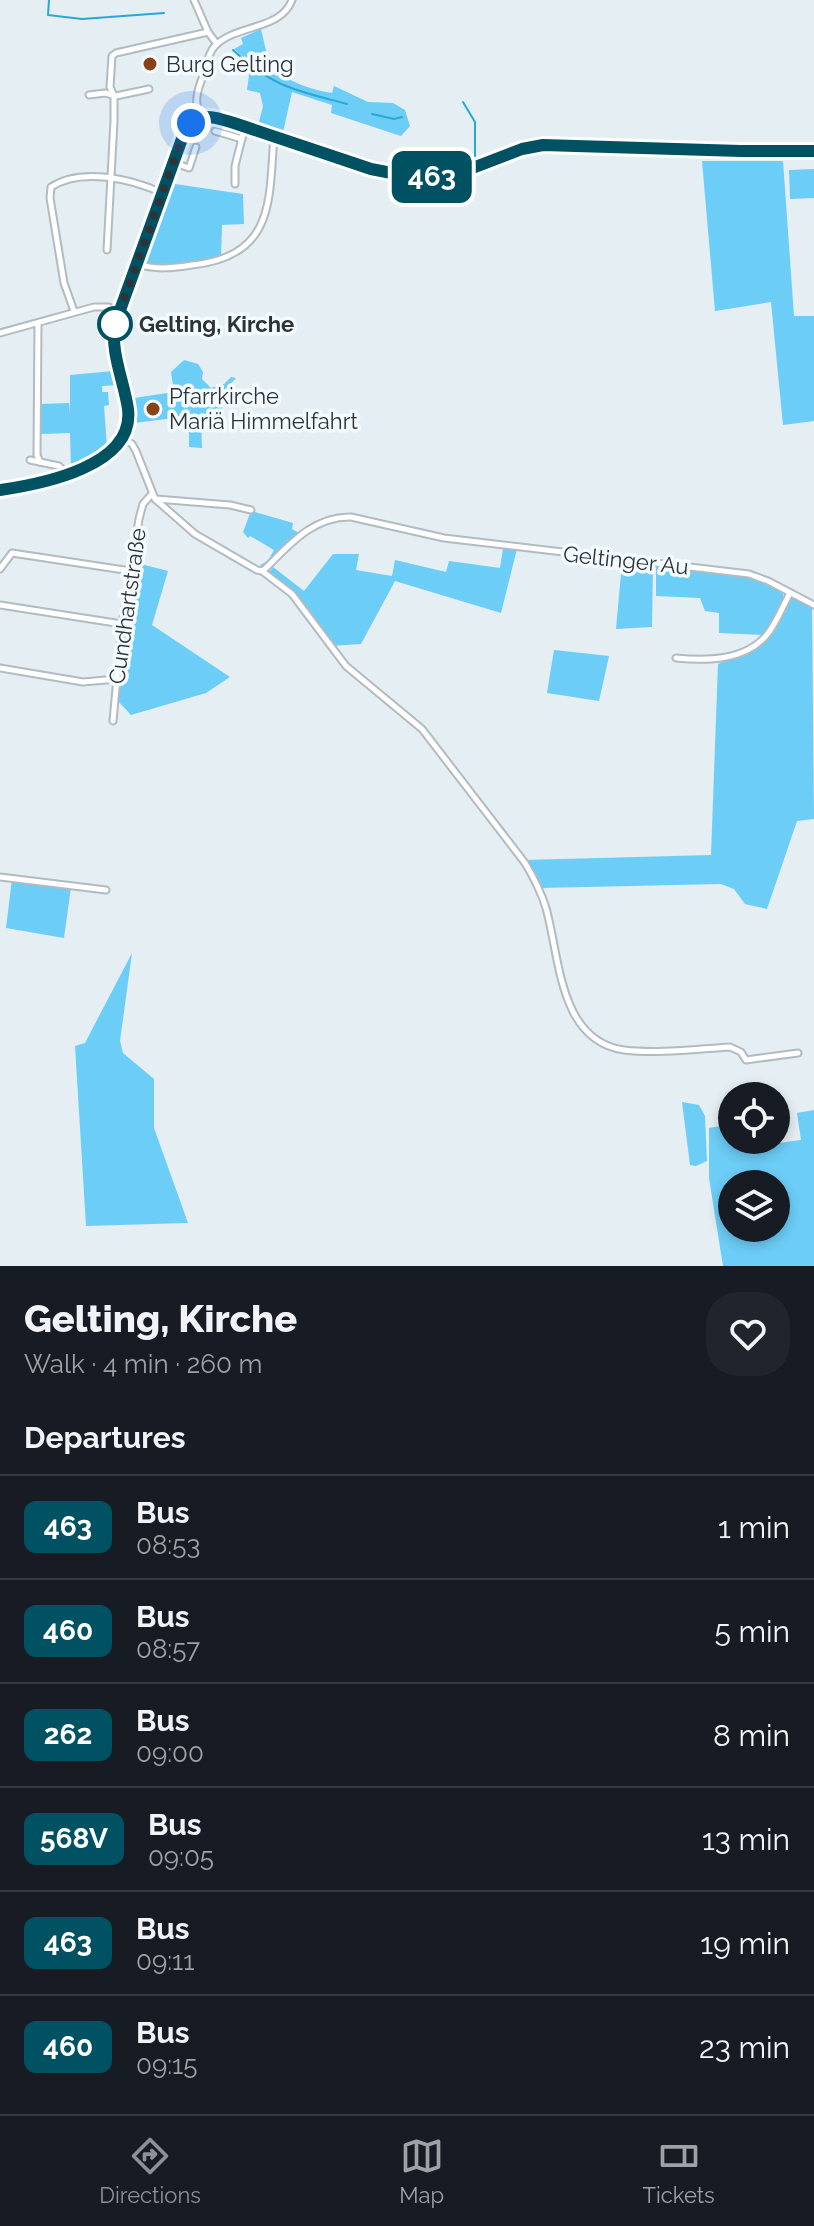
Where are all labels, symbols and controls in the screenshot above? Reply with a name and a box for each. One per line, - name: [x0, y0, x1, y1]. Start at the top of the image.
- place label: Burg Gelting: [166, 51, 294, 77]
- marker: Burg Gelting: [141, 55, 159, 73]
- your location: [171, 103, 211, 143]
- line badge: 463: [386, 151, 478, 203]
- text: 463: [408, 160, 456, 193]
- marker: Gelting, Kirche: [98, 307, 132, 341]
- place label: Gelting, Kirche: [139, 311, 294, 337]
- place label: Pfarrkirche Mariä Himmelfahrt: [169, 383, 358, 434]
- marker: Pfarrkirche Mariä Himmelfahrt: [144, 400, 162, 418]
- street label: Cundhartstraße: [103, 526, 151, 686]
- street label: Geltinger Au: [562, 540, 690, 580]
- map controls: [718, 1082, 790, 1242]
- button: locate: [718, 1082, 790, 1154]
- button: layers: [718, 1170, 790, 1242]
- button: heart: [706, 1292, 790, 1376]
- text: Gelting, Kirche: [24, 1296, 297, 1341]
- text: Walk · 4 min · 260 m: [24, 1349, 262, 1379]
- text: Departures: [24, 1420, 186, 1455]
- text: Bus: [136, 1495, 190, 1530]
- text: 463: [44, 1510, 92, 1543]
- text: 1 min: [718, 1510, 790, 1545]
- text: 08:53: [136, 1530, 200, 1560]
- text: Bus: [136, 1599, 190, 1634]
- text: 460: [43, 1614, 93, 1647]
- text: 5 min: [714, 1614, 790, 1649]
- text: 08:57: [136, 1634, 200, 1664]
- text: Bus: [136, 1703, 190, 1738]
- text: 262: [44, 1718, 92, 1751]
- text: 8 min: [713, 1718, 790, 1753]
- text: 09:00: [136, 1738, 204, 1768]
- text: Bus: [148, 1807, 202, 1842]
- text: 568V: [40, 1822, 108, 1855]
- text: 13 min: [702, 1822, 790, 1857]
- text: 09:05: [148, 1842, 214, 1872]
- text: Bus: [136, 1911, 190, 1946]
- text: 463: [44, 1926, 92, 1959]
- text: 19 min: [700, 1926, 790, 1961]
- text: 09:11: [136, 1946, 194, 1976]
- text: Bus: [136, 2015, 190, 2050]
- text: 460: [43, 2030, 93, 2063]
- text: 23 min: [699, 2030, 790, 2065]
- text: 09:15: [136, 2050, 197, 2080]
- tab: Directions: [99, 2134, 201, 2208]
- tab: Map: [399, 2134, 444, 2208]
- tab: Tickets: [643, 2134, 715, 2208]

